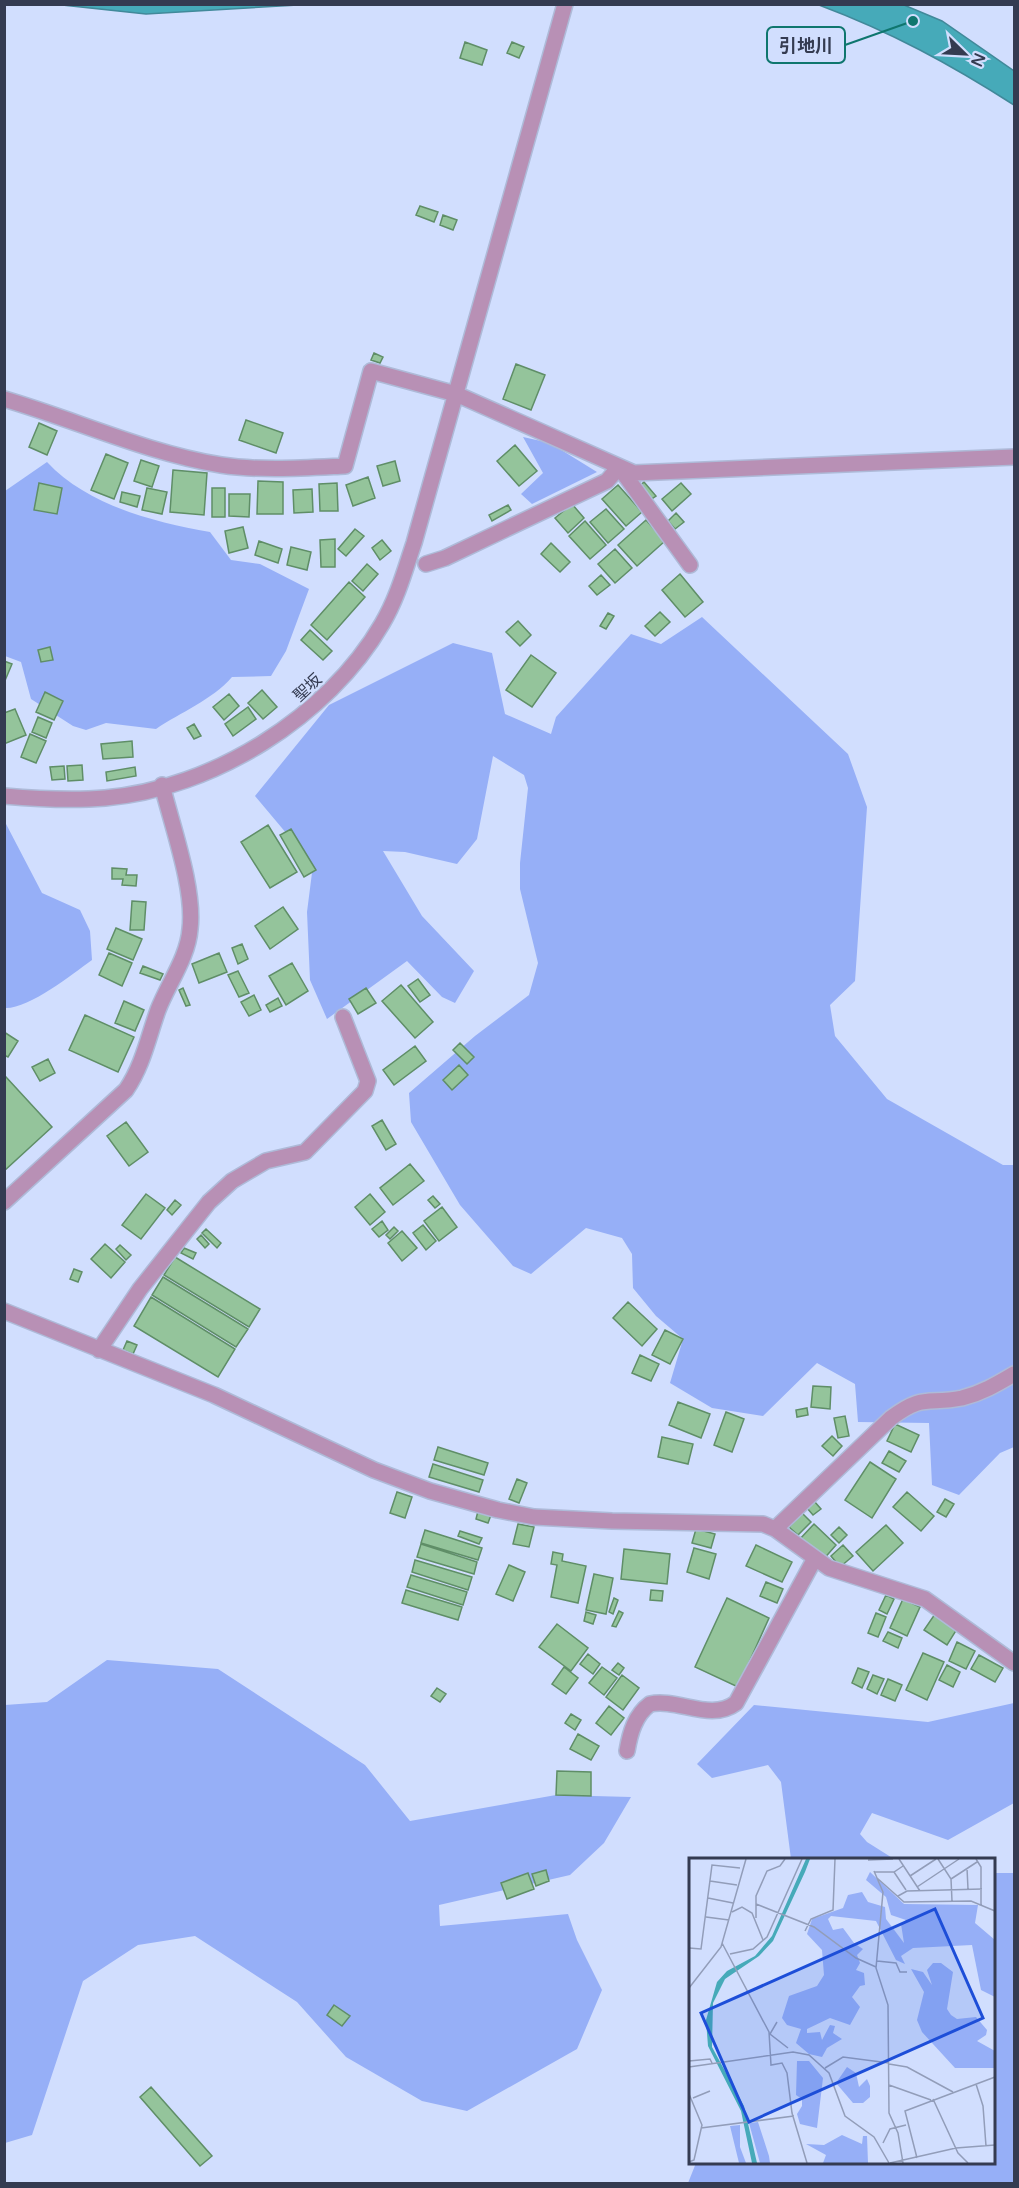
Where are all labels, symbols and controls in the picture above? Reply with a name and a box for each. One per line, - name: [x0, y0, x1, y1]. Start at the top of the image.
- north arrow: [935, 24, 995, 84]
- callout: 引地川: [767, 27, 845, 63]
- text: 引地川: [779, 35, 833, 57]
- text: N: [966, 50, 990, 70]
- street label: 聖坂: [289, 670, 326, 706]
- inset map: [689, 1858, 995, 2164]

